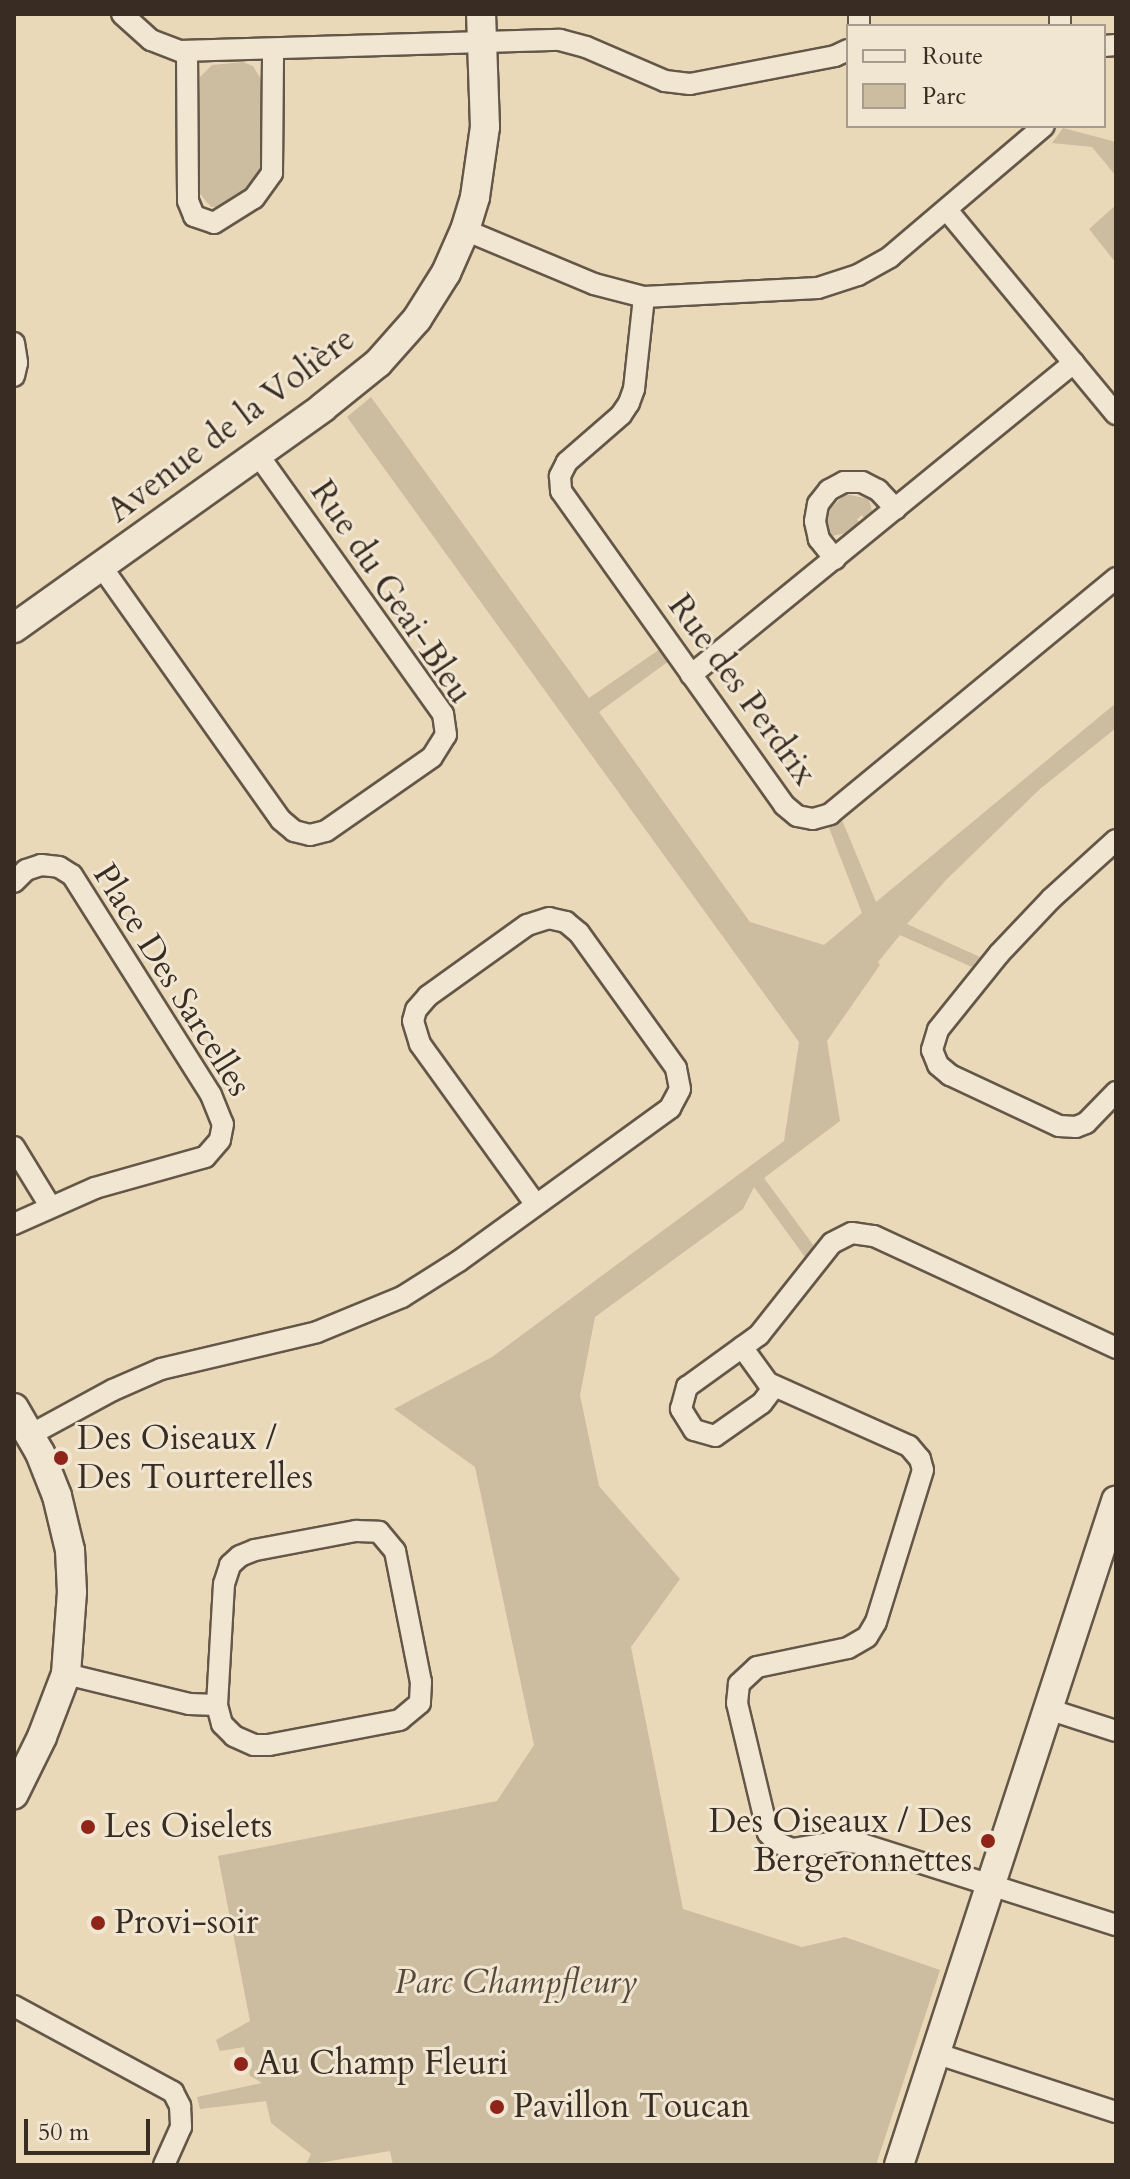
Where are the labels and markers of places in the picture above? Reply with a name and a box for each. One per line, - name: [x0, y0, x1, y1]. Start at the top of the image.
- place label: Des Oiseaux / Des Tourterelles: [77, 1418, 313, 1498]
- marker: Des Oiseaux / Des Tourterelles: [52, 1449, 70, 1467]
- place label: Des Oiseaux / Des Bergeronnettes: [709, 1801, 972, 1880]
- place label: Les Oiselets: [104, 1807, 272, 1847]
- marker: Les Oiselets: [79, 1818, 97, 1836]
- marker: Des Oiseaux / Des Bergeronnettes: [979, 1832, 997, 1850]
- place label: Provi-soir: [114, 1903, 259, 1943]
- marker: Provi-soir: [89, 1914, 107, 1932]
- place label: Au Champ Fleuri: [257, 2044, 508, 2084]
- marker: Au Champ Fleuri: [232, 2055, 250, 2073]
- place label: Pavillon Toucan: [513, 2087, 750, 2127]
- marker: Pavillon Toucan: [488, 2098, 506, 2116]

